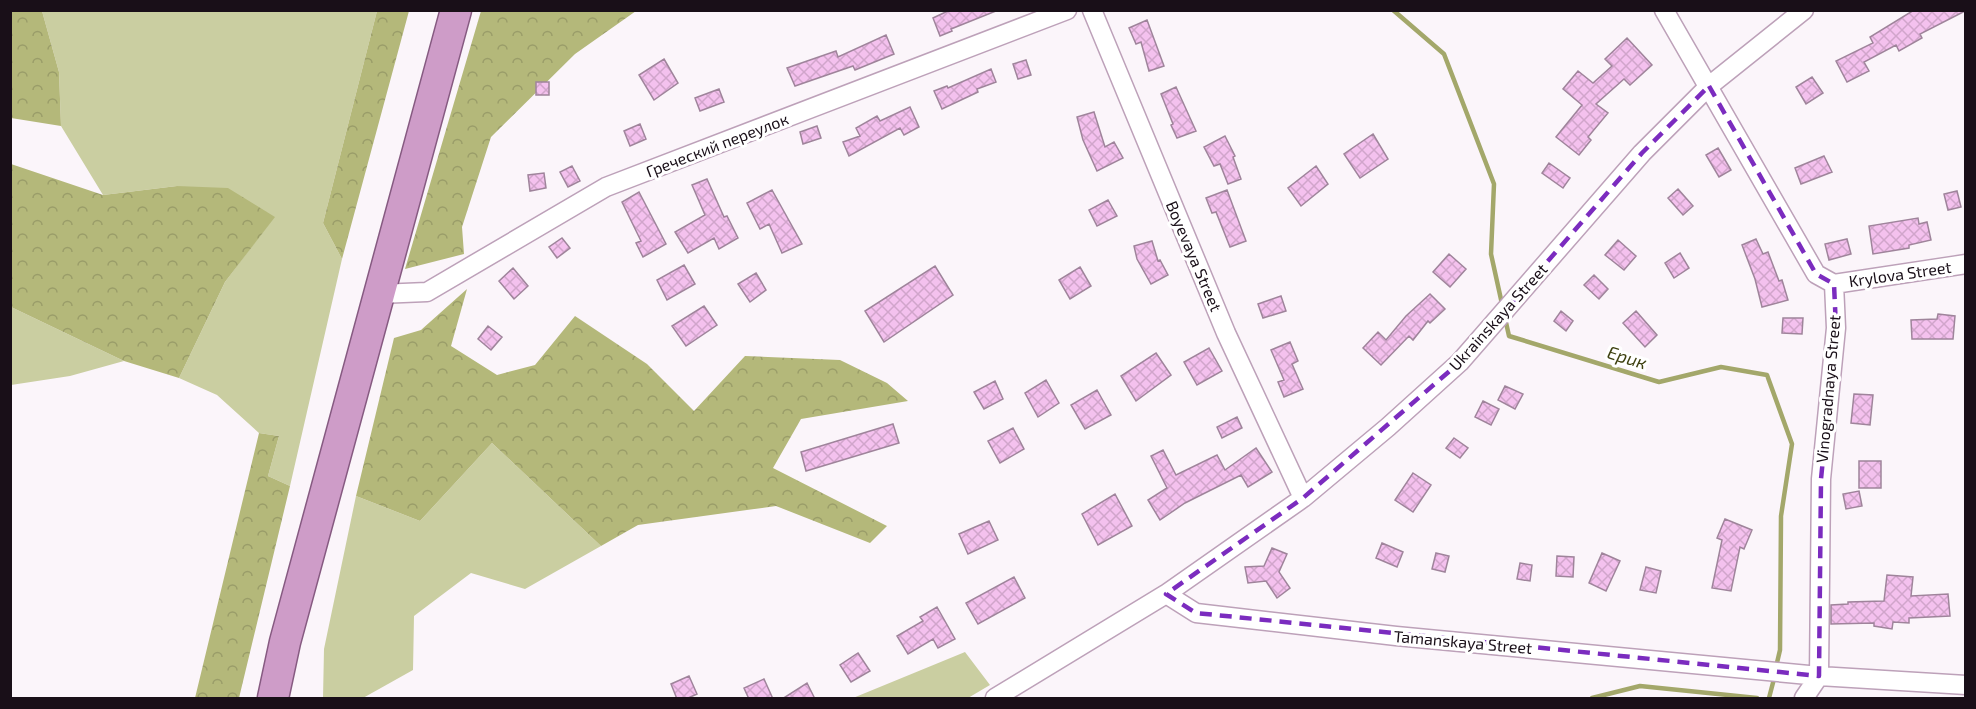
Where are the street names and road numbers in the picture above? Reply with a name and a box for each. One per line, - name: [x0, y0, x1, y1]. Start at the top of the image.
- street label: Греческий переулок: [643, 108, 791, 181]
- street label: Boyevaya Street: [1163, 198, 1226, 314]
- street label: Krylova Street: [1847, 257, 1952, 290]
- street label: Ukrainskaya Street: [1445, 259, 1551, 374]
- street label: Vinogradnaya Street: [1812, 314, 1843, 464]
- street label: Tamanskaya Street: [1393, 626, 1533, 657]

